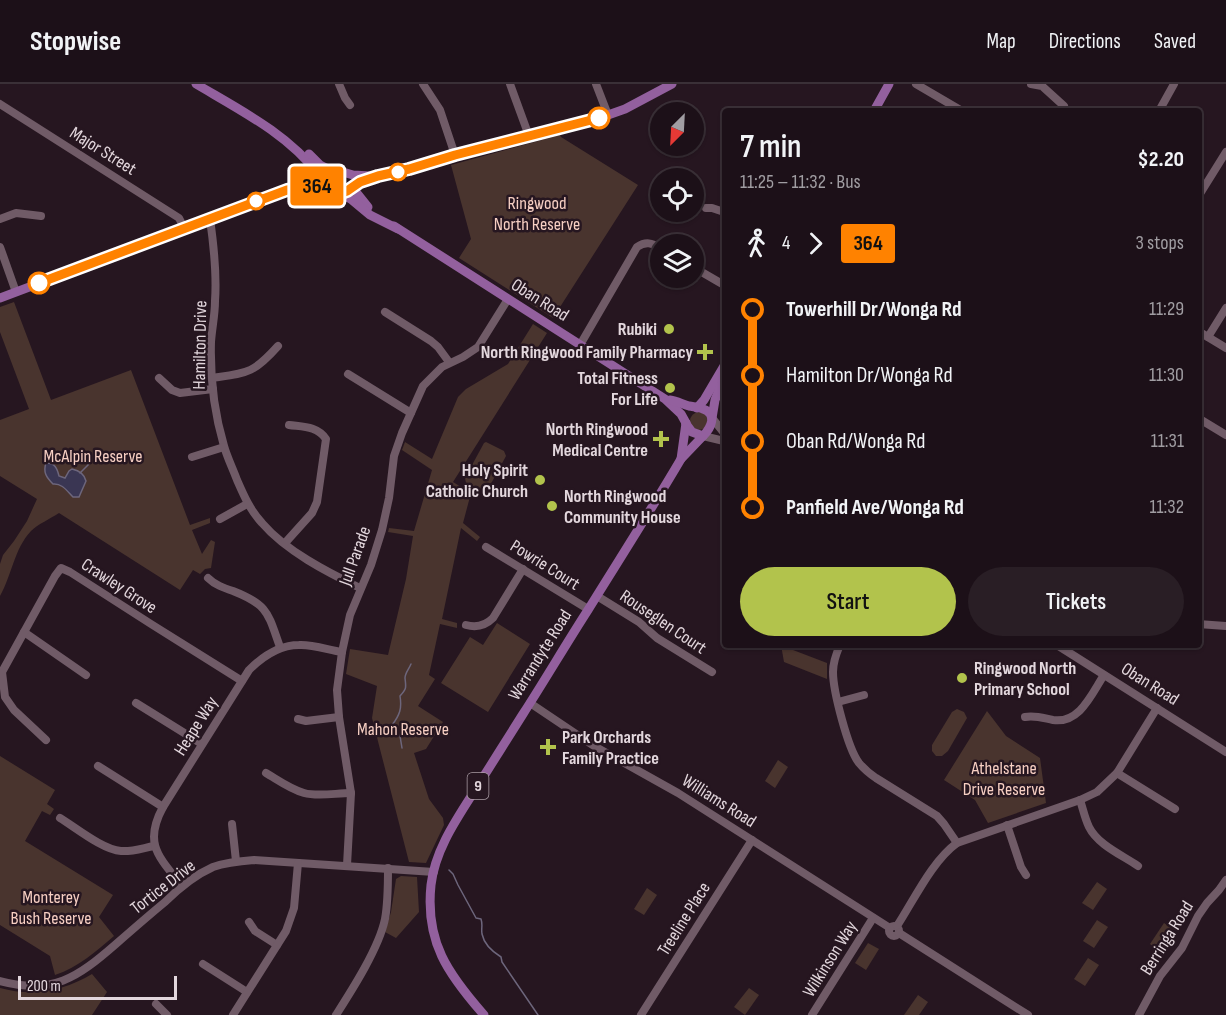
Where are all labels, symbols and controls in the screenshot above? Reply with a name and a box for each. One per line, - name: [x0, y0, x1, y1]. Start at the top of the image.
- text: Stopwise: [30, 25, 121, 58]
- text: Map: [986, 29, 1016, 54]
- text: Directions: [1049, 29, 1121, 54]
- text: Saved: [1154, 29, 1196, 54]
- north arrow: [650, 102, 704, 156]
- map controls: [650, 102, 704, 288]
- unlabelled marker: [588, 107, 610, 129]
- street label: Major Street: [66, 122, 141, 180]
- text: 7 min: [740, 127, 802, 167]
- text: $2.20: [1138, 146, 1184, 173]
- unlabelled marker: [389, 163, 407, 181]
- line badge: 364: [282, 166, 352, 206]
- button: locate: [650, 168, 704, 222]
- text: 11:25 – 11:32 · Bus: [740, 170, 861, 194]
- text: 364: [302, 174, 332, 199]
- unlabelled marker: [247, 192, 265, 210]
- park label: Ringwood North Reserve: [494, 193, 580, 235]
- icon: walk: [740, 227, 773, 260]
- icon: forward: [799, 227, 832, 260]
- text: 4: [782, 231, 790, 255]
- text: 364: [853, 231, 883, 256]
- text: 3 stops: [1136, 231, 1184, 255]
- button: layers: [650, 234, 704, 288]
- unlabelled marker: [28, 272, 50, 294]
- street label: Oban Road: [507, 274, 573, 326]
- text: Towerhill Dr/Wonga Rd: [786, 296, 962, 323]
- text: 11:29: [1149, 297, 1184, 321]
- street label: Hamilton Drive: [189, 300, 211, 390]
- place label: Rubiki: [618, 319, 657, 340]
- marker: Rubiki: [662, 322, 676, 336]
- place label: North Ringwood Family Pharmacy: [481, 342, 694, 363]
- marker: North Ringwood Family Pharmacy: [698, 345, 712, 359]
- text: Hamilton Dr/Wonga Rd: [786, 362, 953, 389]
- text: 11:30: [1149, 363, 1184, 387]
- place label: Total Fitness For Life: [577, 368, 658, 410]
- marker: Total Fitness For Life: [663, 381, 677, 395]
- place label: North Ringwood Medical Centre: [546, 419, 648, 461]
- text: Oban Rd/Wonga Rd: [786, 428, 925, 455]
- text: 11:31: [1151, 429, 1184, 453]
- marker: North Ringwood Medical Centre: [652, 430, 670, 448]
- park label: McAlpin Reserve: [44, 446, 142, 467]
- place label: Holy Spirit Catholic Church: [426, 460, 528, 502]
- marker: Holy Spirit Catholic Church: [533, 473, 547, 487]
- place label: North Ringwood Community House: [564, 486, 681, 528]
- text: Panfield Ave/Wonga Rd: [786, 494, 964, 521]
- text: 11:32: [1150, 495, 1184, 519]
- marker: North Ringwood Community House: [545, 499, 559, 513]
- street label: Jull Parade: [334, 523, 375, 589]
- street label: Powrie Court: [506, 535, 584, 595]
- street label: Crawley Grove: [77, 554, 161, 618]
- button: Start: [740, 567, 956, 636]
- button: Tickets: [968, 567, 1184, 636]
- street label: Rouseglen Court: [616, 585, 711, 659]
- street label: Warrandyte Road: [504, 606, 576, 704]
- place label: Ringwood North Primary School: [974, 658, 1076, 700]
- street label: Oban Road: [1117, 658, 1183, 710]
- marker: Ringwood North Primary School: [955, 671, 969, 685]
- street label: Heape Way: [170, 692, 222, 759]
- park label: Mahon Reserve: [357, 719, 449, 740]
- place label: Park Orchards Family Practice: [562, 727, 659, 769]
- marker: Park Orchards Family Practice: [539, 738, 557, 756]
- park label: Athelstane Drive Reserve: [963, 758, 1045, 800]
- street label: Williams Road: [678, 770, 760, 832]
- road number: 9: [468, 773, 488, 799]
- street label: Tortice Drive: [126, 855, 200, 919]
- street label: Treeline Place: [653, 878, 715, 960]
- park label: Monterey Bush Reserve: [11, 887, 91, 929]
- street label: Berringa Road: [1136, 897, 1198, 979]
- street label: Wilkinson Way: [798, 917, 862, 1001]
- scale bar: [18, 973, 177, 1000]
- text: 200 m: [27, 977, 61, 996]

